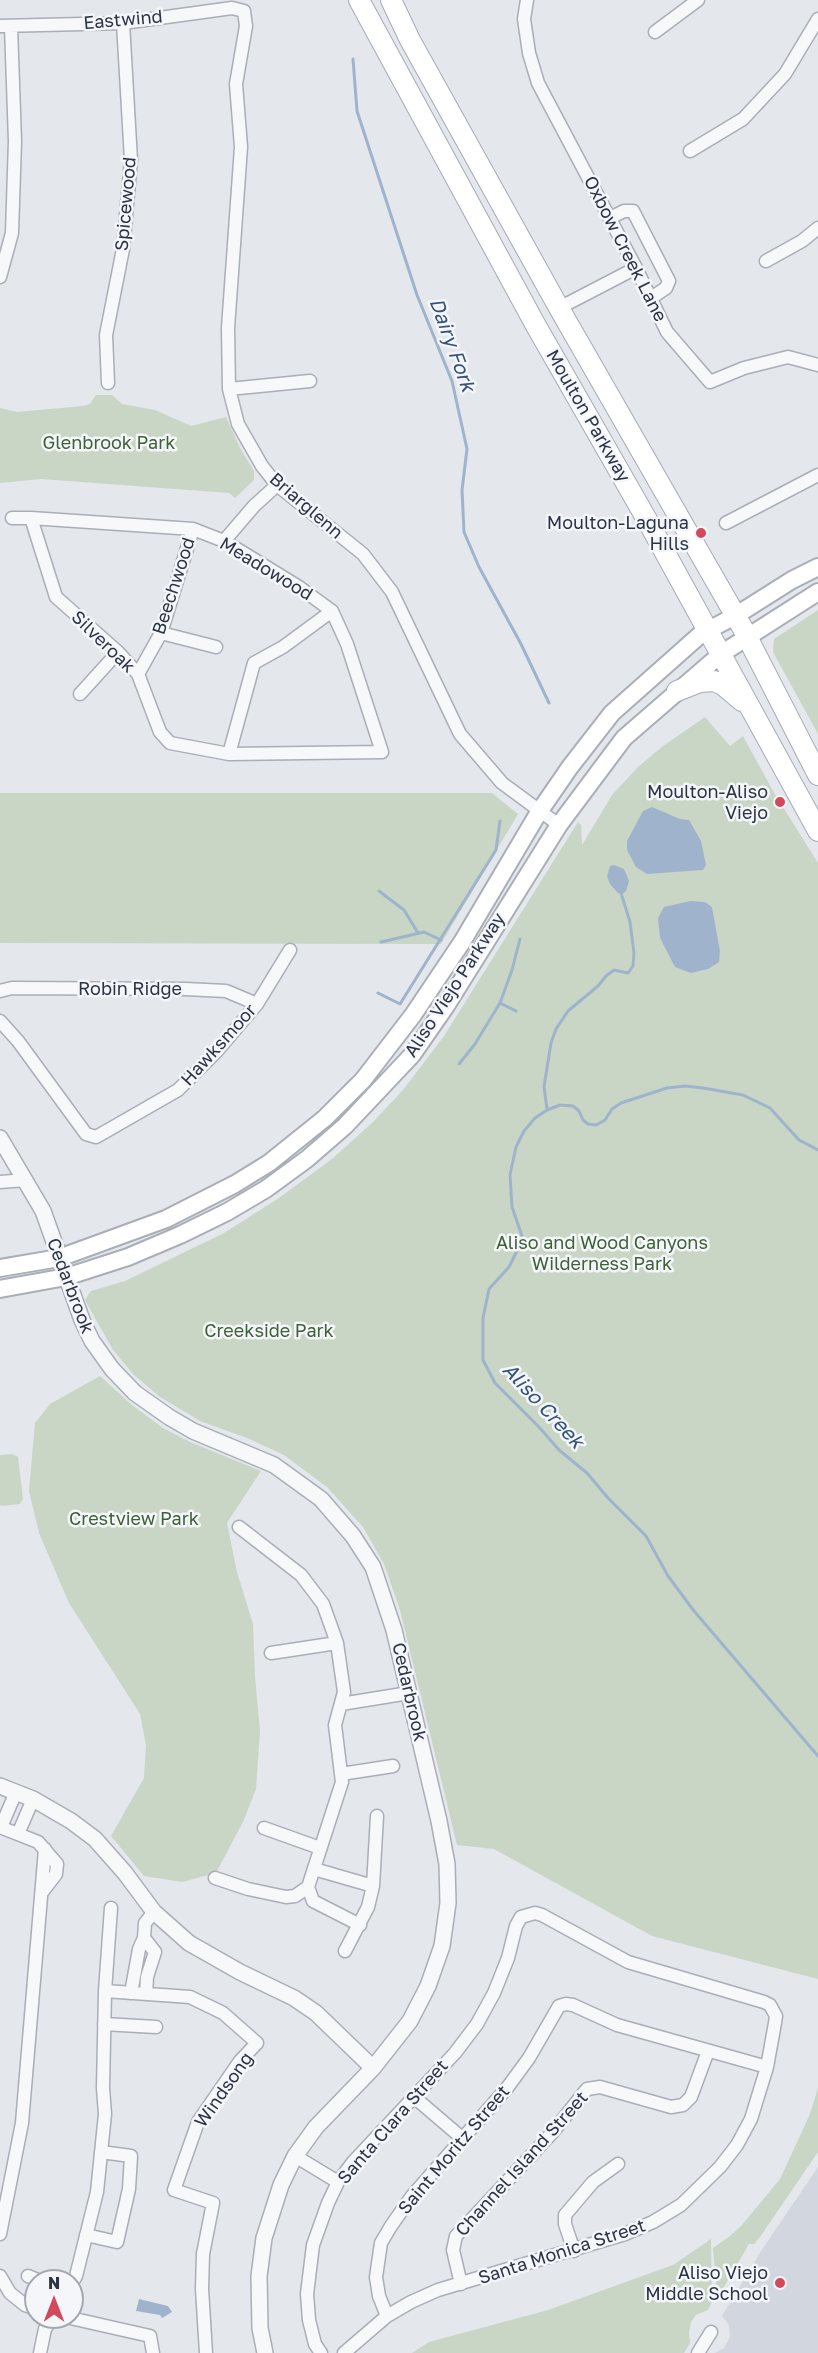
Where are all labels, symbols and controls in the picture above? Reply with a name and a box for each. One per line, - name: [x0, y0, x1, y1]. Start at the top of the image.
- street label: Eastwind: [82, 6, 164, 34]
- street label: Spicewood: [111, 156, 141, 252]
- street label: Oxbow Creek Lane: [579, 173, 671, 325]
- water label: Dairy Fork: [424, 295, 480, 395]
- street label: Moulton Parkway: [541, 346, 635, 486]
- park label: Glenbrook Park: [43, 432, 175, 454]
- street label: Briarglenn: [265, 468, 347, 544]
- place label: Moulton-Laguna Hills: [547, 512, 689, 554]
- marker: Moulton-Laguna Hills: [694, 526, 708, 540]
- street label: Meadowood: [216, 533, 316, 605]
- street label: Beechwood: [148, 535, 200, 637]
- street label: Silveroak: [67, 606, 139, 678]
- place label: Moulton-Aliso Viejo: [647, 781, 768, 824]
- marker: Moulton-Aliso Viejo: [773, 795, 787, 809]
- street label: Aliso Viejo Parkway: [400, 909, 510, 1061]
- street label: Robin Ridge: [78, 978, 182, 1000]
- street label: Hawksmoor: [177, 1000, 261, 1090]
- park label: Aliso and Wood Canyons Wilderness Park: [496, 1232, 708, 1274]
- street label: Cedarbrook: [42, 1235, 98, 1337]
- park label: Creekside Park: [204, 1320, 334, 1342]
- water label: Aliso Creek: [497, 1358, 589, 1454]
- park label: Crestview Park: [69, 1508, 199, 1530]
- street label: Cedarbrook: [387, 1641, 431, 1743]
- street label: Windsong: [190, 2048, 258, 2132]
- street label: Santa Clara Street: [333, 2056, 453, 2188]
- street label: Saint Moritz Street: [394, 2081, 514, 2219]
- street label: Channel Island Street: [451, 2087, 593, 2241]
- street label: Santa Monica Street: [476, 2215, 648, 2289]
- place label: Aliso Viejo Middle School: [645, 2262, 768, 2304]
- north arrow: [24, 2269, 84, 2329]
- text: N: [48, 2273, 60, 2293]
- marker: Aliso Viejo Middle School: [773, 2276, 787, 2290]

